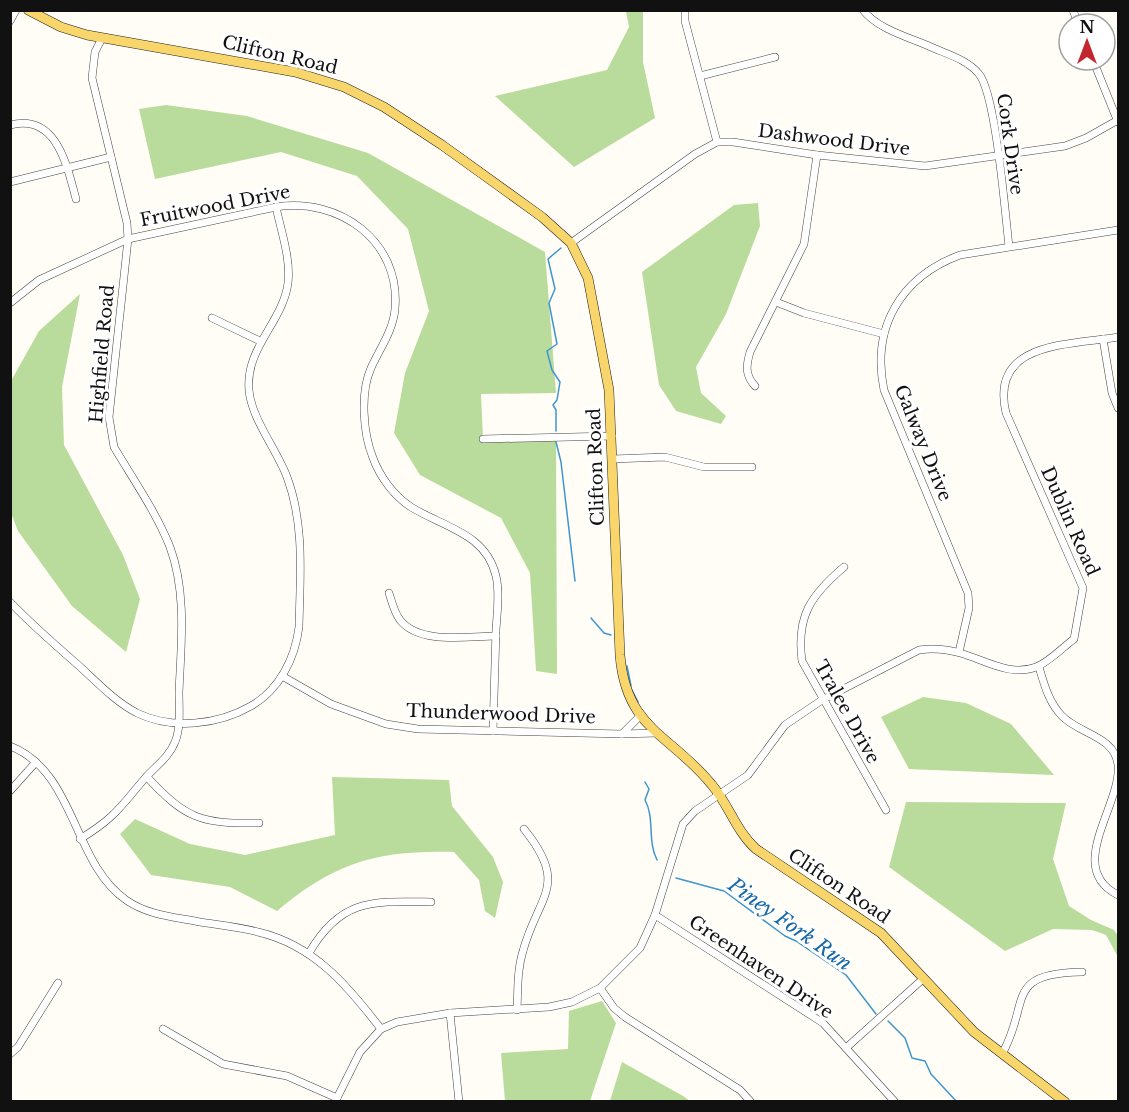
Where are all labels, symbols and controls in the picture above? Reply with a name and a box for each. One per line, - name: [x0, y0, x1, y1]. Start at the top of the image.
- north arrow: [1057, 12, 1117, 72]
- text: N: [1079, 17, 1095, 37]
- street label: Clifton Road: [220, 31, 340, 79]
- street label: Cork Drive: [992, 92, 1028, 196]
- street label: Dashwood Drive: [757, 120, 911, 160]
- street label: Fruitwood Drive: [138, 181, 292, 231]
- street label: Highfield Road: [85, 284, 119, 424]
- street label: Galway Drive: [890, 382, 956, 504]
- street label: Clifton Road: [583, 408, 609, 526]
- street label: Dublin Road: [1036, 463, 1104, 579]
- street label: Tralee Drive: [810, 656, 884, 768]
- street label: Thunderwood Drive: [406, 700, 596, 728]
- street label: Clifton Road: [784, 844, 894, 928]
- water label: Piney Fork Run: [723, 872, 856, 975]
- street label: Greenhaven Drive: [685, 911, 837, 1023]

